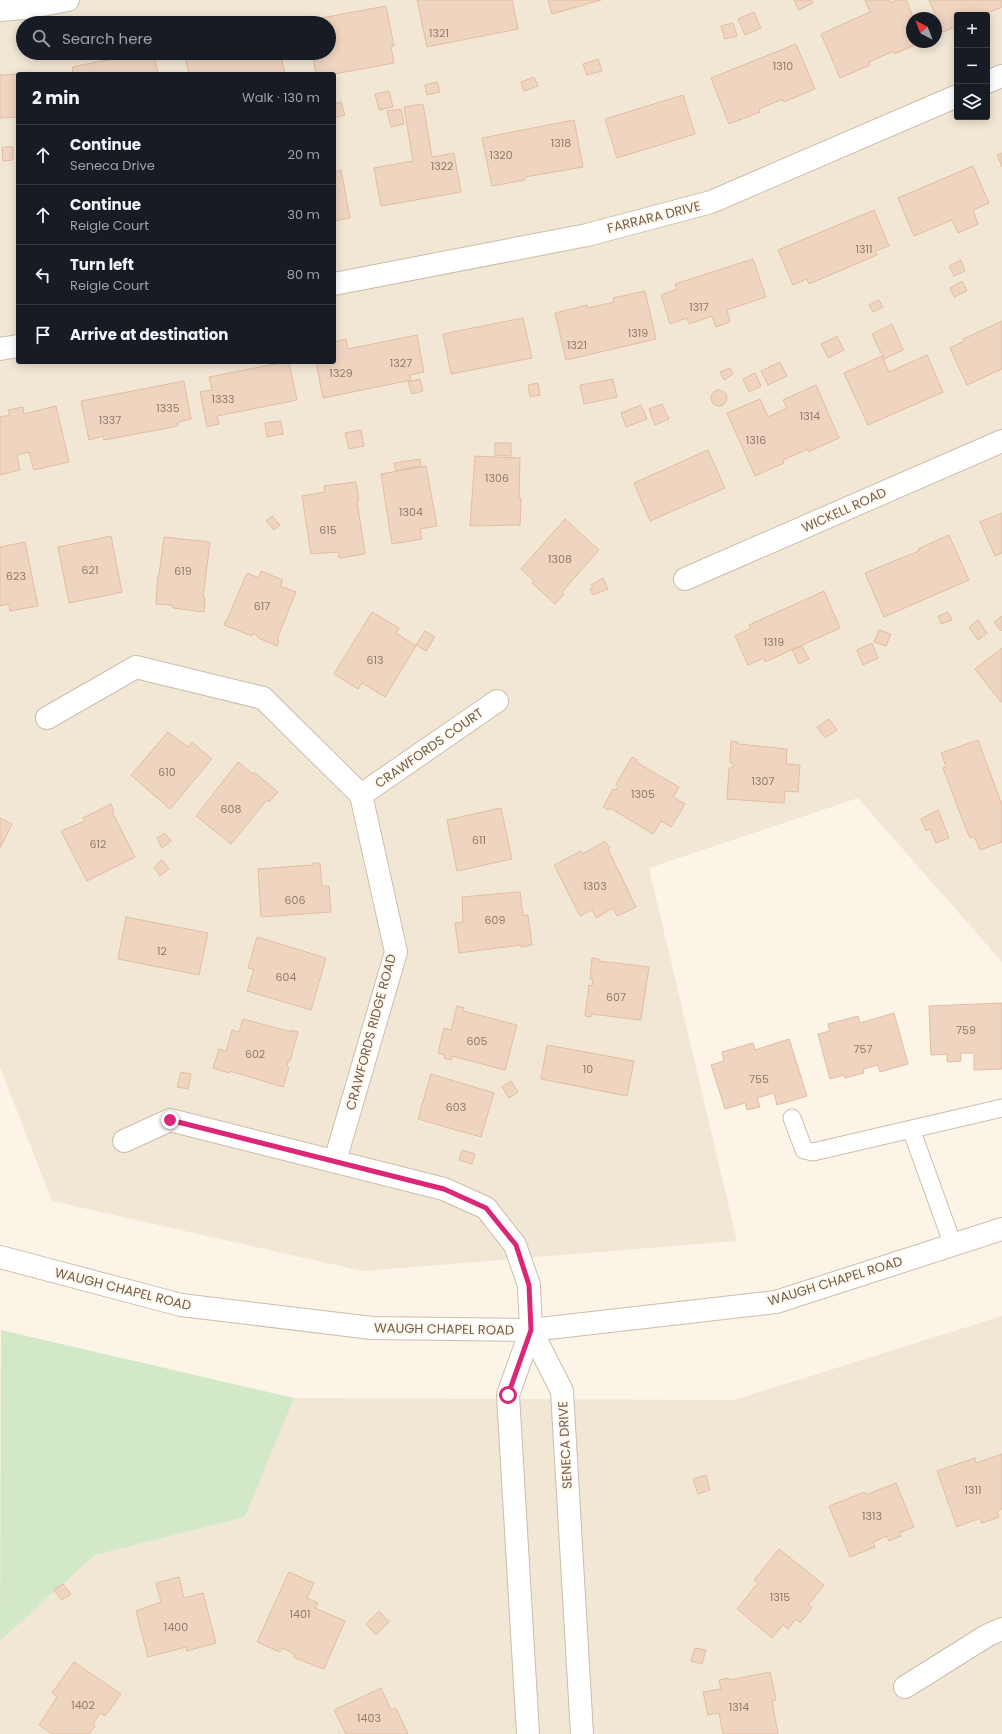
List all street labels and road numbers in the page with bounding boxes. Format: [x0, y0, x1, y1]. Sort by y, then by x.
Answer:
street label: FARRARA DRIVE [605, 196, 703, 238]
street label: WICKELL ROAD [798, 483, 890, 537]
street label: CRAWFORDS COURT [371, 703, 487, 793]
street label: CRAWFORDS RIDGE ROAD [341, 952, 401, 1112]
street label: WAUGH CHAPEL ROAD [765, 1251, 905, 1311]
street label: WAUGH CHAPEL ROAD [53, 1263, 193, 1315]
street label: WAUGH CHAPEL ROAD [374, 1318, 514, 1340]
street label: SENECA DRIVE [553, 1400, 577, 1490]

